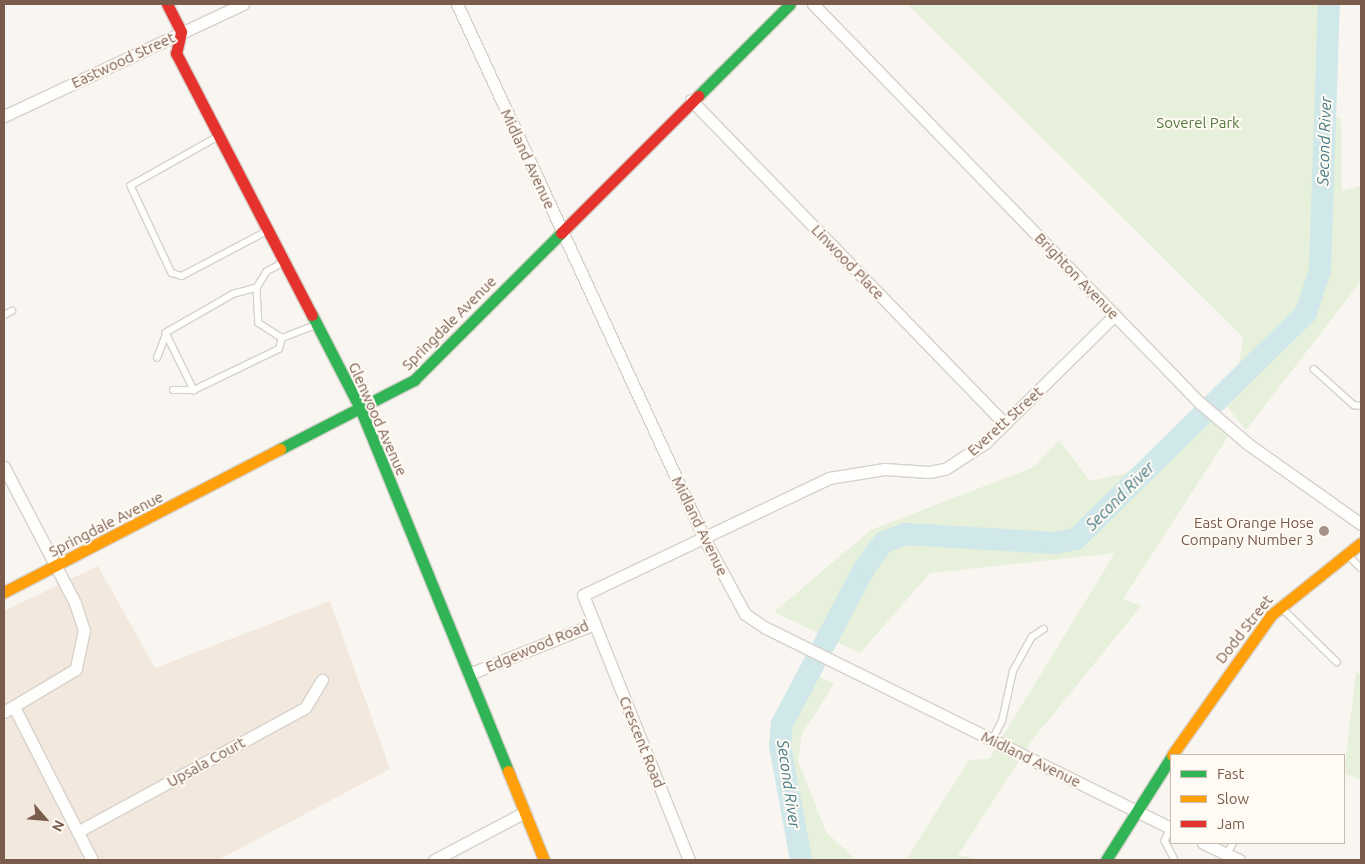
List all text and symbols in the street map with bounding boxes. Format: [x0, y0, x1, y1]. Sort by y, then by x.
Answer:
street label: Eastwood Street [69, 28, 177, 92]
water label: Second River [1313, 96, 1335, 186]
street label: Midland Avenue [497, 106, 559, 212]
park label: Soverel Park [1156, 114, 1240, 132]
street label: Linwood Place [808, 221, 888, 303]
street label: Brighton Avenue [1031, 229, 1123, 323]
street label: Springdale Avenue [398, 272, 500, 374]
street label: Glenwood Avenue [345, 359, 411, 479]
street label: Everett Street [964, 383, 1046, 459]
water label: Second River [1082, 458, 1158, 534]
street label: Midland Avenue [668, 473, 732, 579]
street label: Springdale Avenue [46, 487, 166, 561]
place label: East Orange Hose Company Number 3 [1181, 513, 1314, 548]
marker: East Orange Hose Company Number 3 [1318, 525, 1330, 537]
street label: Dodd Street [1212, 591, 1276, 667]
street label: Edgewood Road [483, 616, 591, 676]
street label: Crescent Road [615, 694, 669, 790]
street label: Midland Avenue [978, 727, 1084, 791]
street label: Upsala Court [164, 733, 248, 791]
water label: Second River [773, 738, 805, 830]
legend [1170, 754, 1345, 844]
text: Fast [1217, 765, 1244, 782]
text: Slow [1217, 790, 1249, 807]
north arrow [20, 794, 70, 844]
text: Jam [1217, 815, 1245, 832]
text: N [49, 818, 68, 834]

